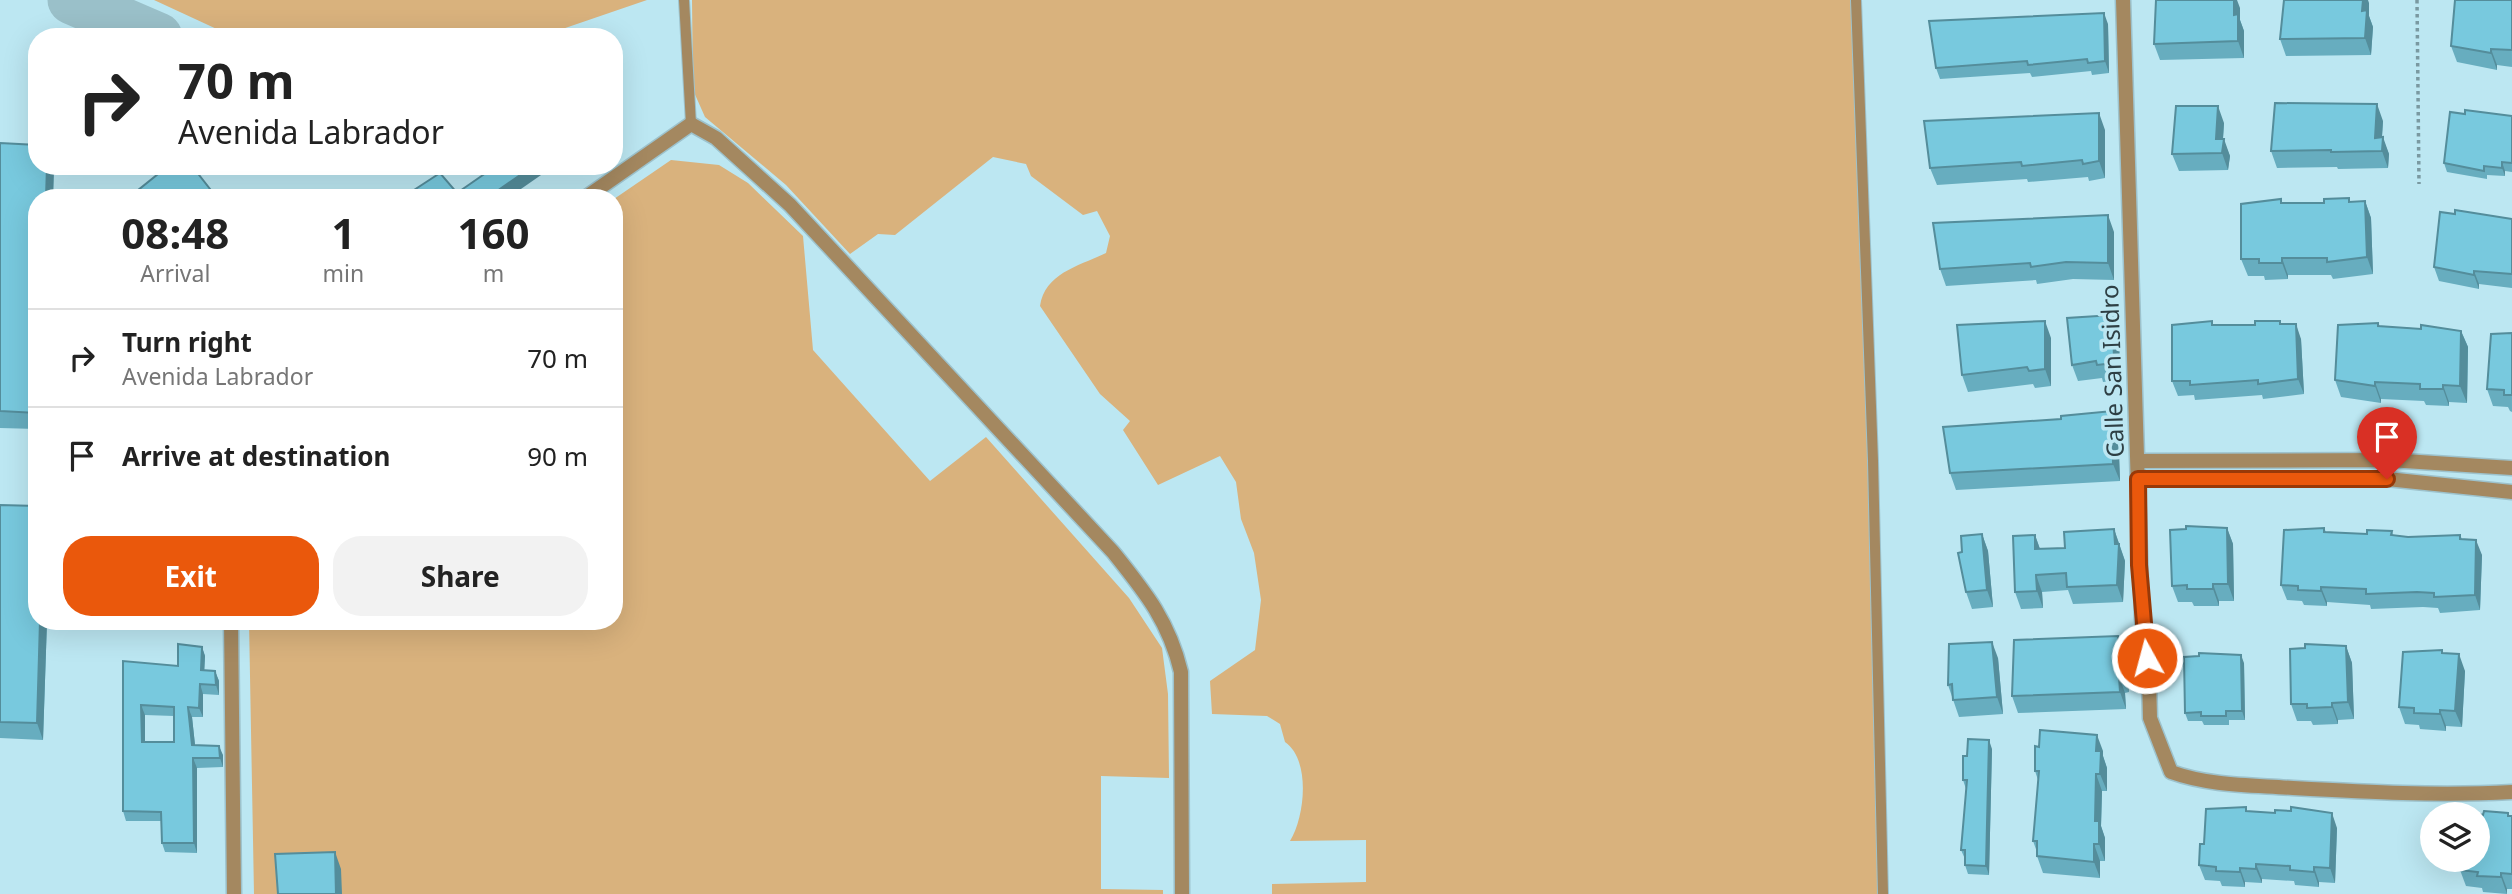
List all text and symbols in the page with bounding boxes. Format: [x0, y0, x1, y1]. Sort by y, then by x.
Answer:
text: 70 m [178, 47, 295, 113]
icon: right [63, 56, 154, 147]
text: Avenida Labrador [178, 110, 444, 153]
text: 08:48 [121, 204, 229, 261]
text: 1 [331, 204, 355, 261]
text: 160 [458, 204, 530, 261]
text: Arrival [140, 257, 210, 289]
text: min [323, 257, 364, 289]
text: m [483, 257, 504, 289]
street label: Calle San Isidro [2092, 284, 2131, 458]
text: Turn right [122, 324, 252, 360]
icon: right [63, 339, 101, 377]
text: 70 m [527, 340, 588, 376]
text: Avenida Labrador [122, 360, 313, 392]
pin [2357, 407, 2417, 479]
icon: arrive [2368, 418, 2406, 456]
icon: arrive [63, 437, 101, 475]
text: Arrive at destination [122, 438, 391, 474]
text: 90 m [527, 438, 588, 474]
button: Exit [63, 536, 319, 616]
button: Share [333, 536, 588, 616]
position arrow [2110, 621, 2184, 695]
map controls [2420, 802, 2490, 872]
button: layers [2420, 802, 2490, 872]

